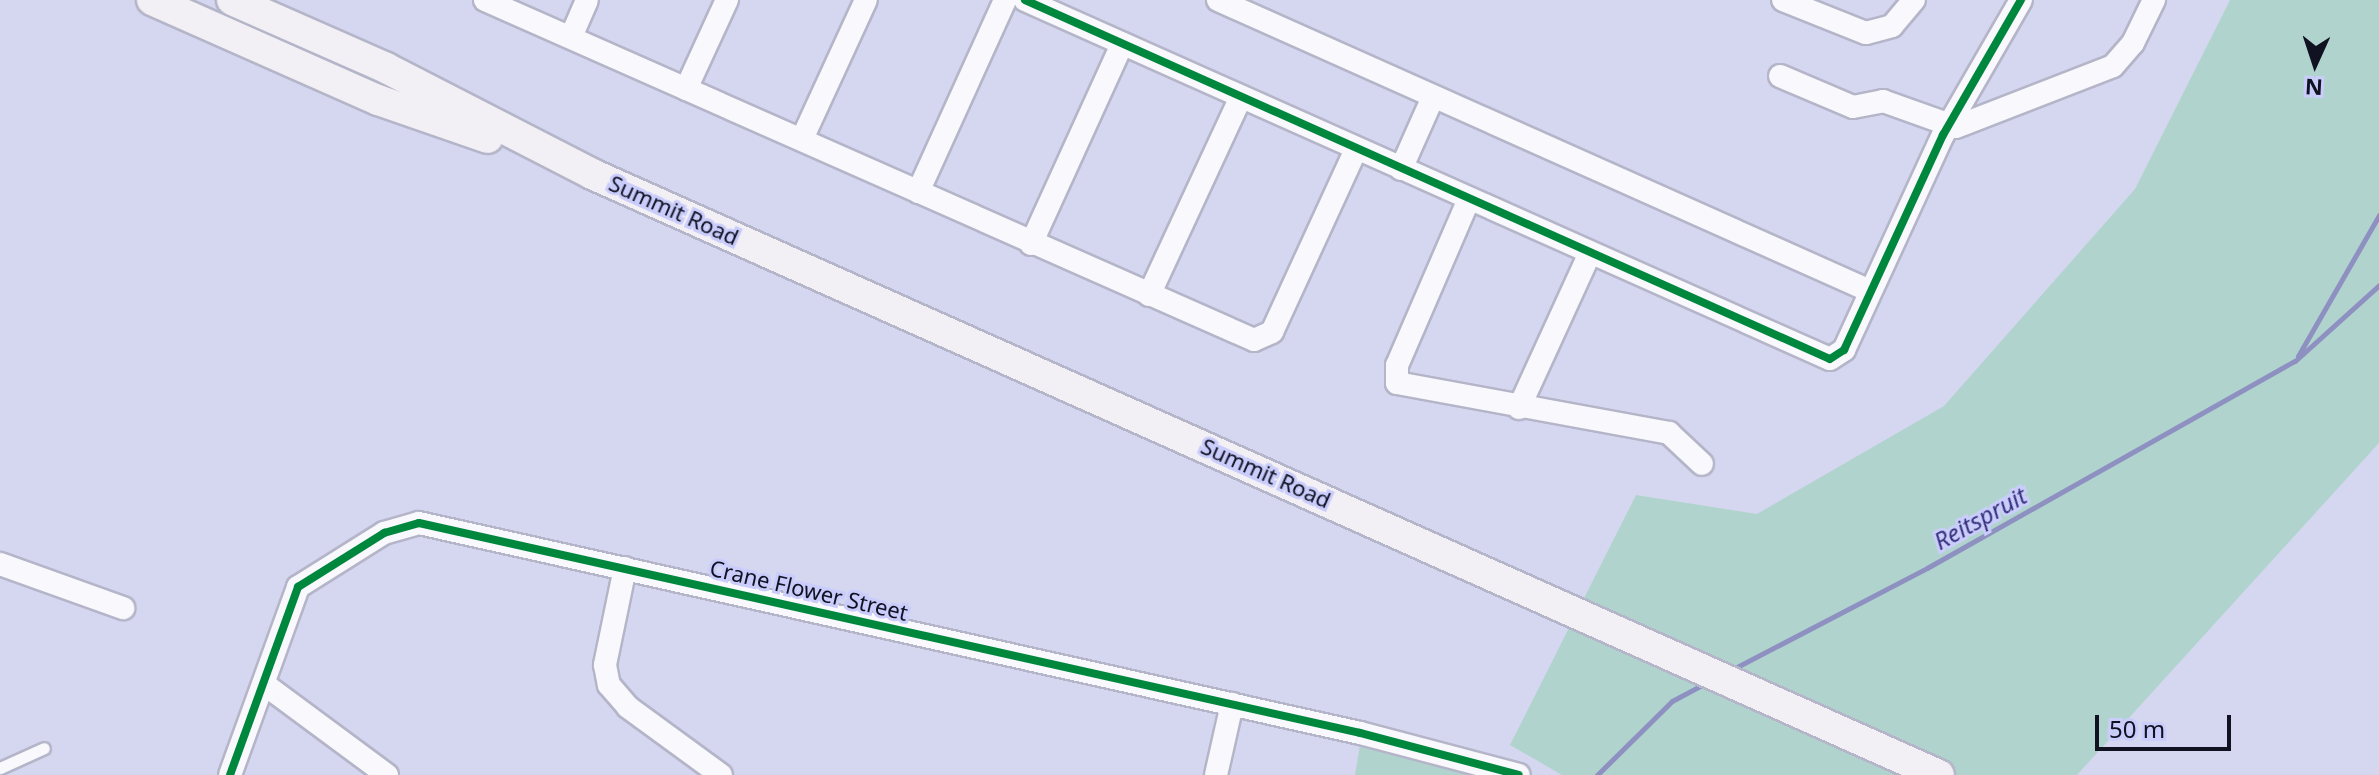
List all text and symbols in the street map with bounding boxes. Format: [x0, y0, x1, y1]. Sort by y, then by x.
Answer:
north arrow [2275, 24, 2355, 104]
text: N [2304, 73, 2323, 103]
street label: Summit Road [605, 170, 743, 250]
street label: Summit Road [1197, 433, 1335, 513]
water label: Reitspruit [1929, 481, 2031, 555]
street label: Crane Flower Street [707, 554, 911, 626]
scale bar [2099, 699, 2235, 749]
text: 50 m [2109, 712, 2165, 745]

